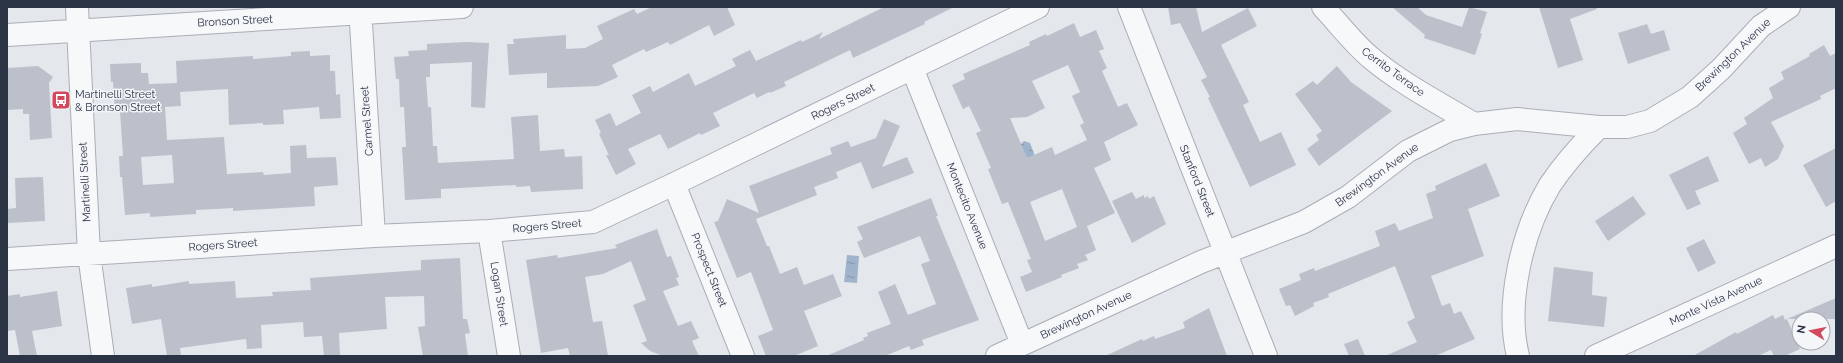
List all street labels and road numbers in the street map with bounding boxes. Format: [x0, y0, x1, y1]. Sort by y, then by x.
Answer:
street label: Bronson Street [197, 13, 273, 29]
street label: Brewington Avenue [1693, 15, 1774, 94]
street label: Cerrito Terrace [1359, 45, 1428, 100]
street label: Rogers Street [809, 81, 877, 123]
street label: Carmel Street [358, 85, 376, 156]
street label: Brewington Avenue [1333, 140, 1421, 209]
street label: Martinelli Street [76, 141, 94, 222]
street label: Stanford Street [1177, 143, 1217, 219]
street label: Montecito Avenue [944, 161, 990, 252]
street label: Rogers Street [512, 216, 582, 235]
street label: Prospect Street [688, 231, 730, 309]
street label: Rogers Street [188, 236, 258, 254]
street label: Logan Street [487, 261, 511, 328]
street label: Monte Vista Avenue [1668, 274, 1765, 328]
street label: Brewington Avenue [1038, 288, 1134, 342]

